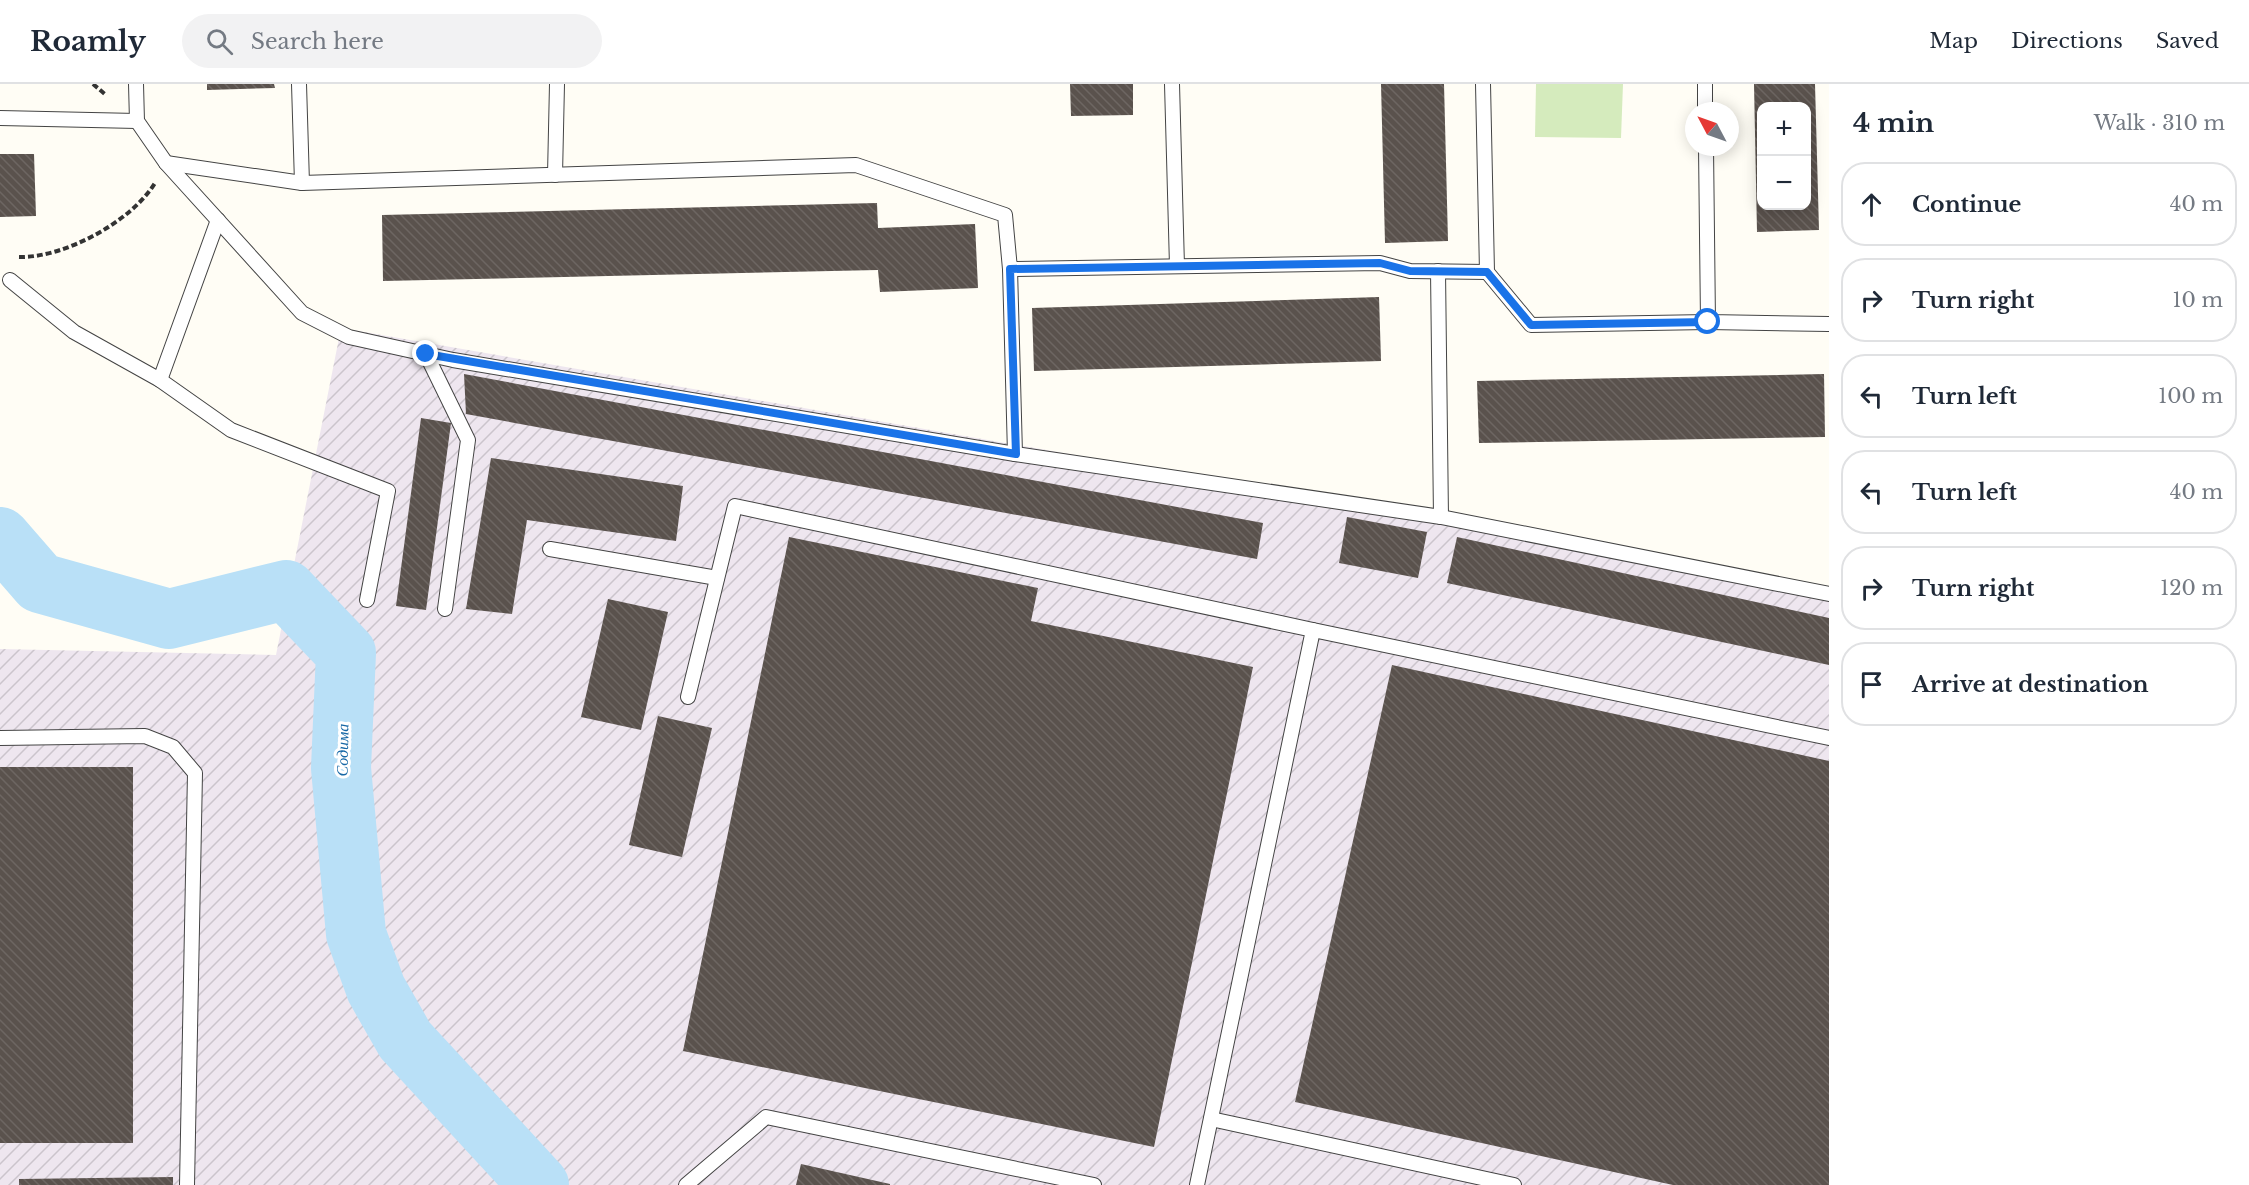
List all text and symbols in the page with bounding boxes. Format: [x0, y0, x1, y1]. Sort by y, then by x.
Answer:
search box [182, 14, 602, 68]
text: Roamly [30, 24, 146, 59]
icon: search [203, 25, 236, 58]
text: Search here [251, 28, 384, 55]
text: Map [1929, 28, 1978, 54]
text: Directions [2011, 28, 2123, 54]
text: Saved [2156, 28, 2219, 54]
north arrow [1685, 102, 1739, 156]
map controls [1757, 102, 1811, 210]
button: + [1757, 102, 1811, 156]
text: 4 min [1853, 107, 1934, 139]
text: Walk · 310 m [2094, 111, 2225, 135]
button: − [1757, 156, 1811, 210]
icon: ahead [1855, 188, 1888, 221]
text: Continue [1912, 191, 2021, 218]
text: 40 m [2170, 192, 2223, 216]
icon: right [1855, 284, 1888, 317]
text: Turn right [1912, 287, 2034, 314]
text: 10 m [2173, 288, 2223, 312]
route start [1694, 308, 1720, 334]
route end [412, 340, 438, 366]
icon: left [1855, 380, 1888, 413]
text: Turn left [1912, 383, 2017, 410]
text: 100 m [2158, 384, 2223, 408]
icon: left [1855, 476, 1888, 509]
text: Turn left [1912, 479, 2017, 506]
text: 40 m [2170, 480, 2223, 504]
icon: right [1855, 572, 1888, 605]
text: Turn right [1912, 575, 2034, 602]
text: 120 m [2160, 576, 2223, 600]
icon: arrive [1855, 668, 1888, 701]
text: Arrive at destination [1912, 671, 2149, 698]
water label: Содима [332, 723, 352, 777]

